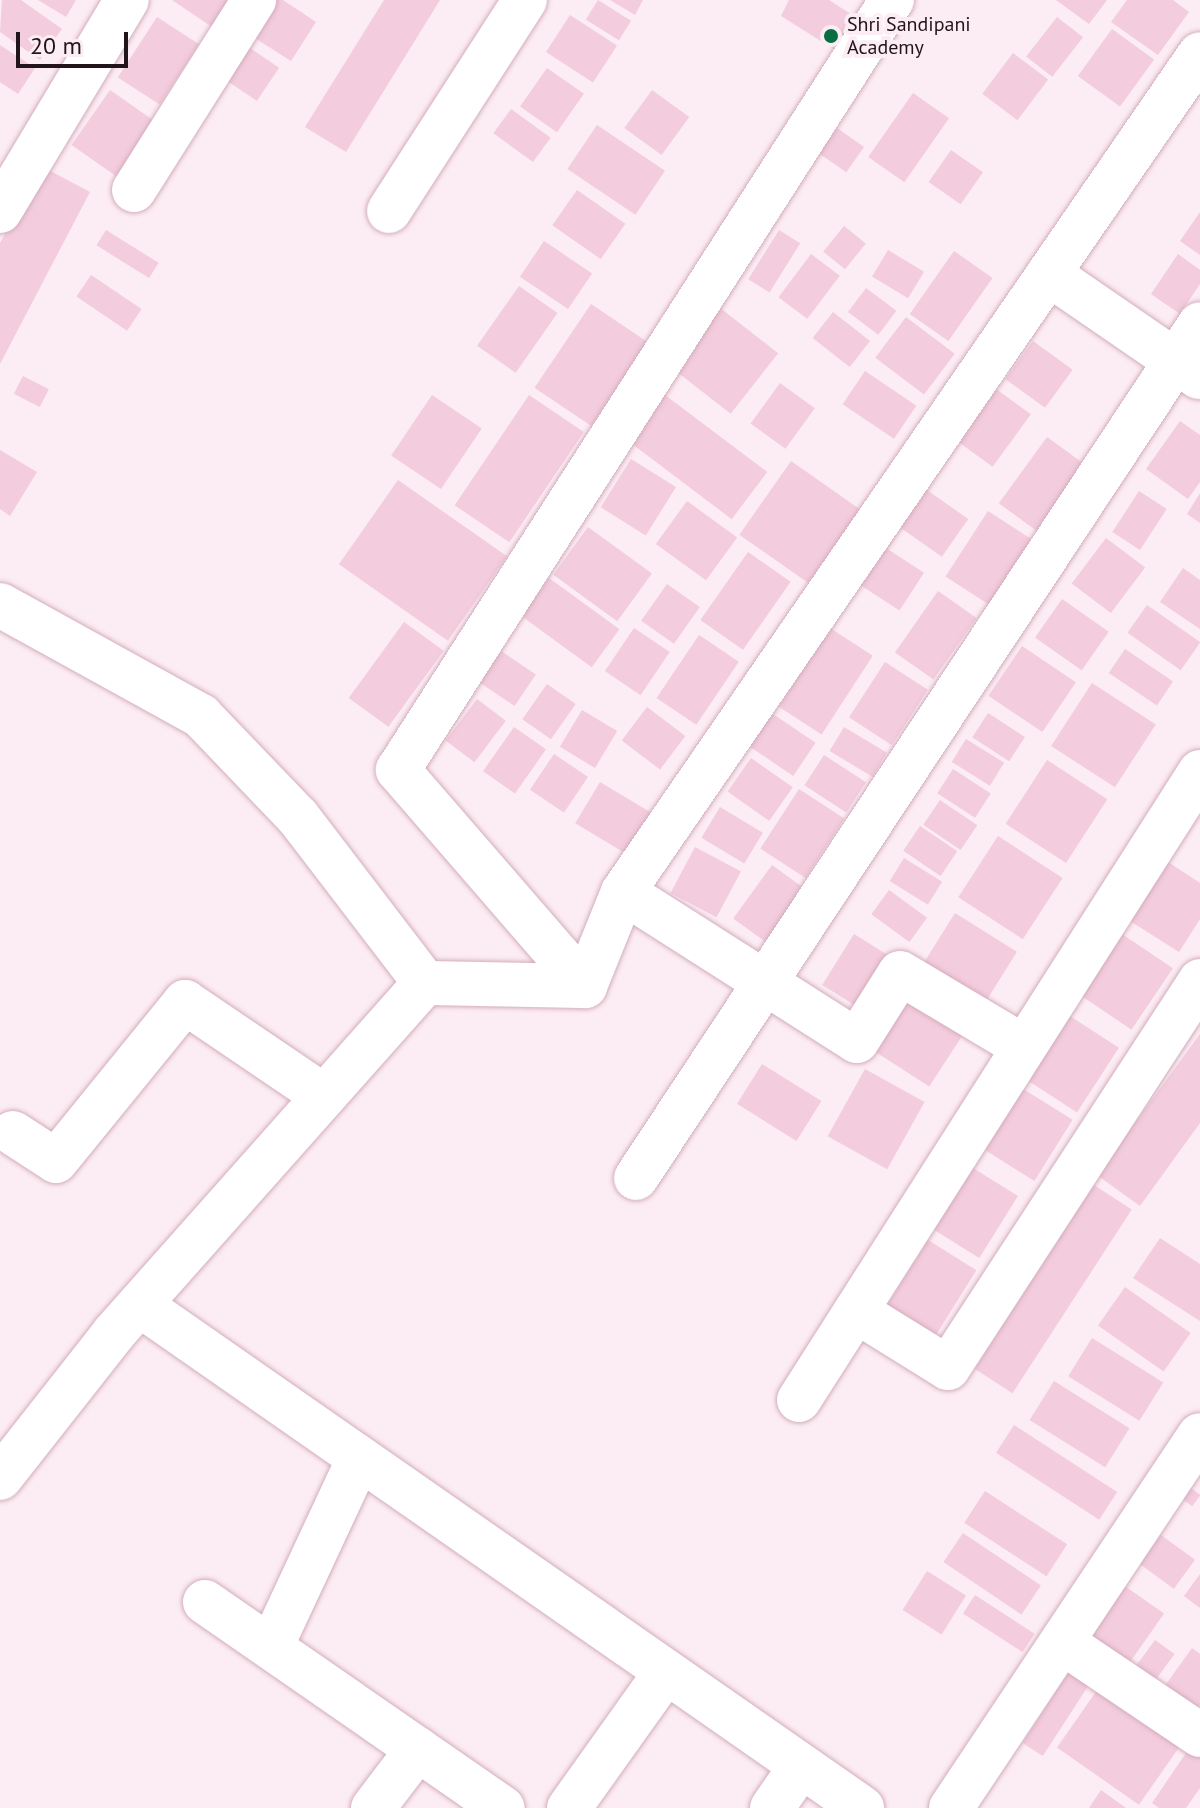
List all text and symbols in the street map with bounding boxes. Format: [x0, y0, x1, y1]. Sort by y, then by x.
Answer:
place label: Shri Sandipani Academy [847, 12, 971, 59]
scale bar [20, 16, 132, 66]
marker: Shri Sandipani Academy [822, 27, 840, 45]
text: 20 m [30, 30, 82, 61]

